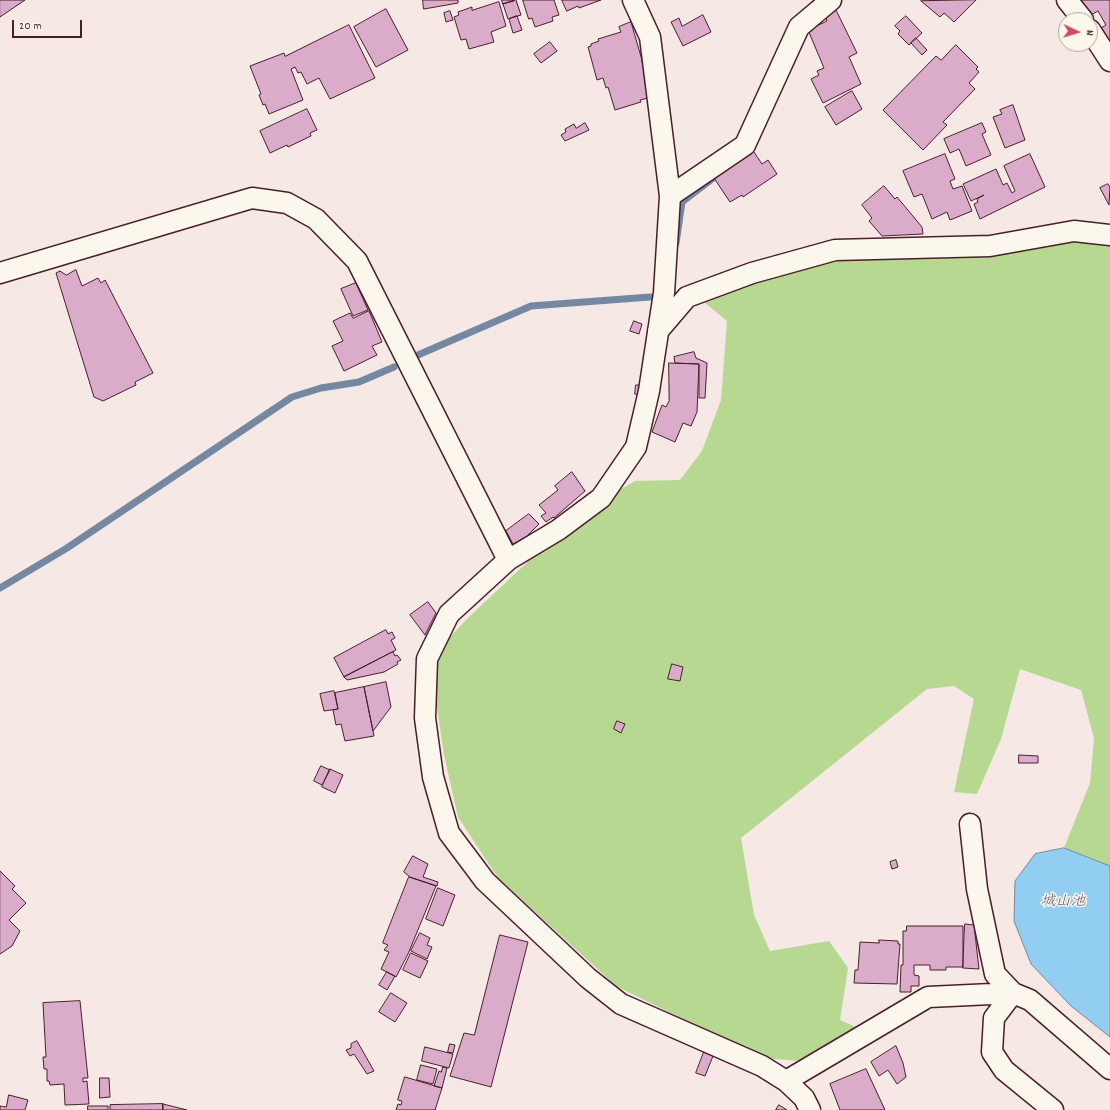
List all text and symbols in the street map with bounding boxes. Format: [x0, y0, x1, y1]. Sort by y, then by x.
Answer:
scale bar [14, 12, 84, 38]
north arrow [1058, 12, 1098, 52]
text: 20 m [19, 18, 42, 35]
text: N [1081, 29, 1097, 36]
water label: 城山池 [1041, 894, 1085, 912]

